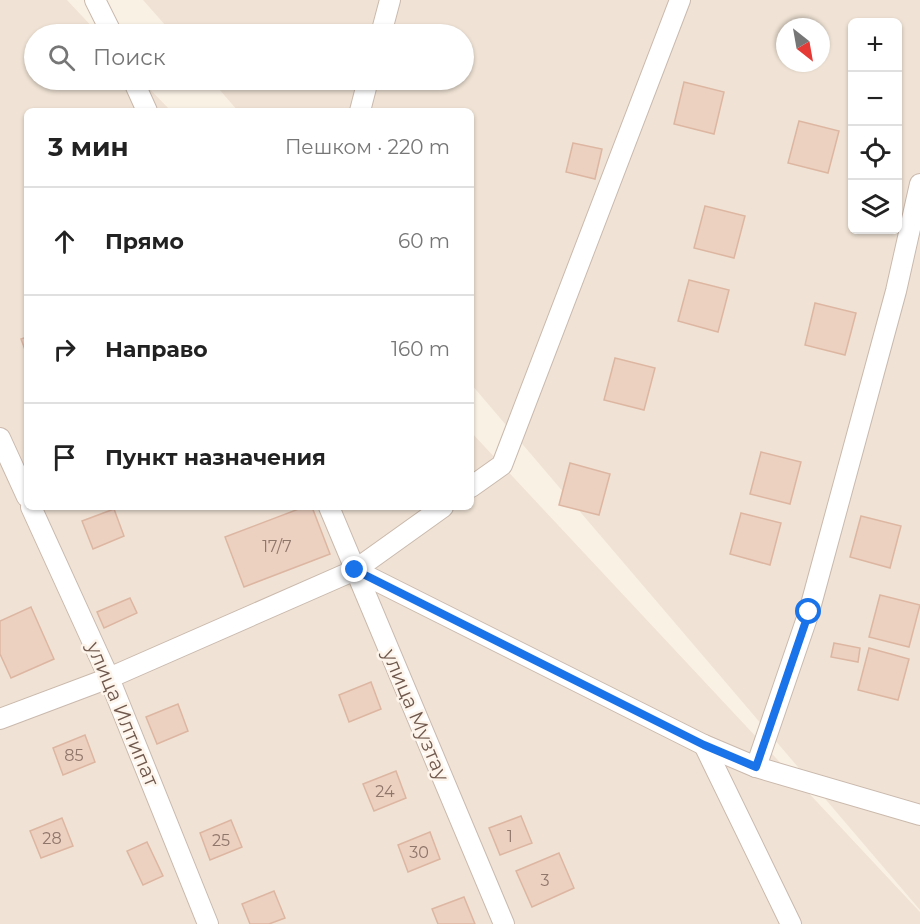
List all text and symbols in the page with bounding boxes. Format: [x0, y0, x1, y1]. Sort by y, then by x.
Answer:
north arrow [776, 18, 830, 72]
map controls [848, 18, 902, 234]
button: + [848, 18, 902, 72]
search box [24, 24, 474, 90]
icon: search [45, 41, 78, 74]
text: Поиск [93, 44, 165, 71]
button: − [848, 72, 902, 126]
button: locate [848, 126, 902, 180]
text: 3 мин [48, 131, 128, 163]
text: Пешком · 220 m [285, 135, 450, 159]
button: layers [848, 180, 902, 234]
icon: ahead [48, 225, 81, 258]
text: Прямо [105, 228, 184, 255]
text: 60 m [398, 229, 450, 253]
icon: right [48, 333, 81, 366]
text: Направо [105, 336, 208, 363]
text: 160 m [391, 337, 450, 361]
icon: arrive [48, 441, 81, 474]
text: Пункт назначения [105, 444, 326, 471]
house number: 17/7 [262, 537, 292, 556]
route end [341, 556, 367, 582]
route start [795, 598, 821, 624]
street label: улица Илтипат [81, 637, 164, 790]
street label: улица Музтау [377, 644, 455, 785]
house number: 85 [64, 746, 84, 765]
house number: 24 [375, 782, 395, 801]
house number: 1 [507, 827, 513, 846]
house number: 28 [42, 829, 62, 848]
house number: 25 [212, 831, 230, 850]
house number: 30 [409, 843, 429, 862]
house number: 3 [540, 871, 550, 890]

